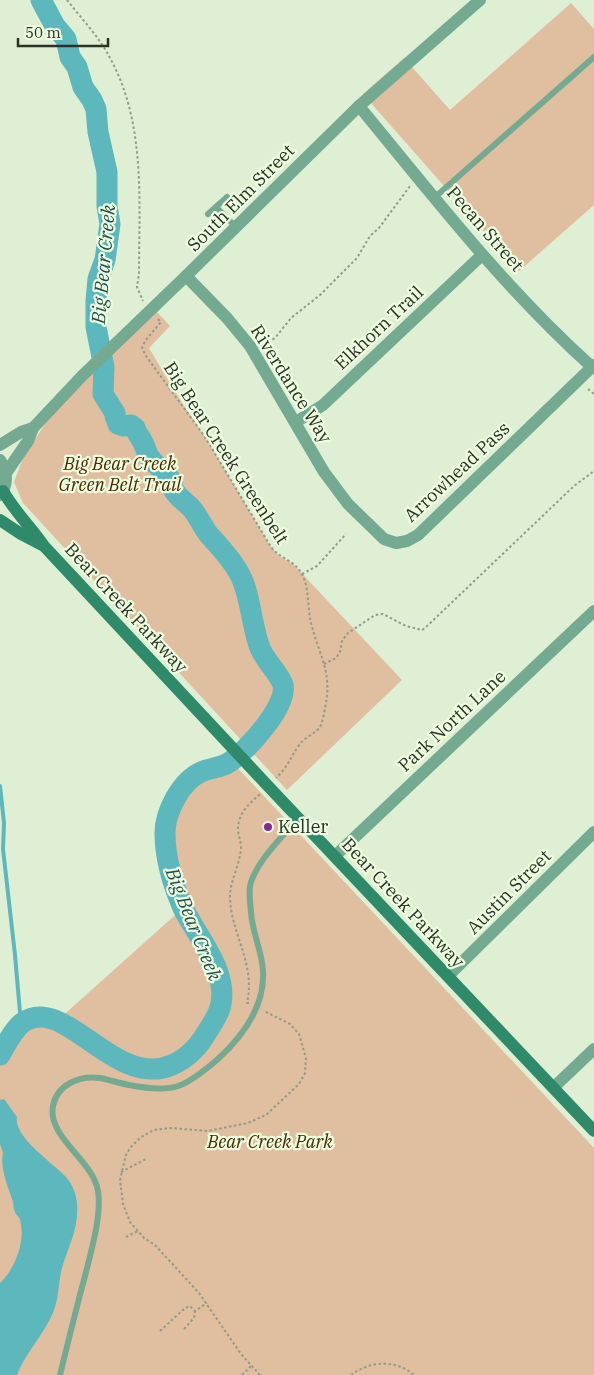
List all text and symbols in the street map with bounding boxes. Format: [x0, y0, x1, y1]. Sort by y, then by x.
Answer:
scale bar [18, 15, 108, 47]
text: 50 m [25, 23, 61, 42]
street label: South Elm Street [182, 139, 299, 256]
street label: Pecan Street [442, 181, 529, 276]
water label: Big Bear Creek [86, 203, 120, 326]
street label: Elkhorn Trail [330, 281, 428, 375]
street label: Riverdance Way [246, 320, 337, 448]
street label: Big Bear Creek Greenbelt [159, 357, 294, 548]
street label: Arrowhead Pass [399, 417, 514, 527]
park label: Big Bear Creek Green Belt Trail [59, 452, 182, 496]
street label: Bear Creek Parkway [60, 538, 193, 678]
street label: Park North Lane [393, 665, 510, 776]
place label: Keller [278, 815, 328, 838]
marker: Keller [262, 821, 274, 833]
street label: Bear Creek Parkway [337, 833, 470, 973]
street label: Austin Street [462, 845, 556, 939]
water label: Big Bear Creek [160, 863, 228, 985]
park label: Bear Creek Park [206, 1130, 333, 1153]

